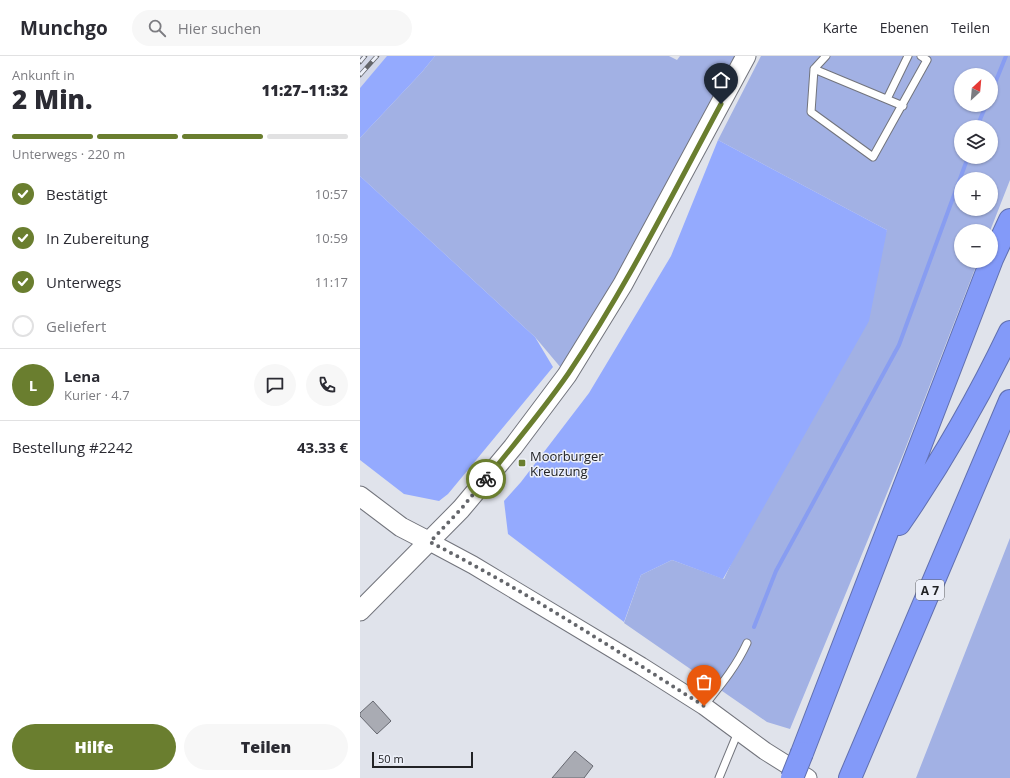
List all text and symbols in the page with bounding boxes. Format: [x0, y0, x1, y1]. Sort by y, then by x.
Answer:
search box [132, 10, 412, 46]
text: Munchgo [20, 15, 108, 41]
icon: search [146, 17, 168, 39]
text: Hier suchen [178, 18, 261, 38]
text: Karte [823, 18, 858, 37]
text: Ebenen [880, 18, 929, 37]
text: Teilen [951, 18, 990, 37]
pin [704, 63, 738, 104]
text: Ankunft in [12, 66, 75, 84]
north arrow [954, 68, 998, 112]
map controls [954, 68, 998, 268]
icon: home [710, 69, 732, 91]
text: 11:27–11:32 [262, 80, 348, 100]
text: 2 Min. [12, 81, 93, 117]
button: layers [954, 120, 998, 164]
text: Unterwegs · 220 m [12, 145, 125, 163]
button: + [954, 172, 998, 216]
icon: check [12, 183, 34, 205]
text: Bestätigt [46, 184, 108, 204]
text: 10:57 [315, 185, 348, 203]
button: − [954, 224, 998, 268]
icon: check [12, 227, 34, 249]
text: In Zubereitung [46, 228, 149, 248]
text: 10:59 [315, 229, 348, 247]
icon: check [12, 271, 34, 293]
text: Unterwegs [46, 272, 121, 292]
text: 11:17 [315, 273, 348, 291]
text: Geliefert [46, 316, 106, 336]
button: chat [254, 364, 296, 406]
button: phone [306, 364, 348, 406]
text: Lena [64, 366, 100, 386]
text: L [29, 375, 37, 395]
text: Kurier · 4.7 [64, 386, 130, 404]
text: Bestellung #2242 [12, 437, 133, 457]
text: 43.33 € [297, 437, 348, 457]
place label: Moorburger Kreuzung [530, 447, 604, 480]
marker: Moorburger Kreuzung [517, 458, 527, 468]
courier [466, 459, 506, 499]
icon: bike [475, 468, 497, 490]
road number: A 7 [916, 580, 944, 600]
pin [687, 665, 721, 706]
icon: bag [693, 671, 715, 693]
button: Hilfe [12, 724, 176, 770]
button: Teilen [184, 724, 348, 770]
scale bar [372, 750, 473, 769]
text: 50 m [378, 751, 404, 766]

